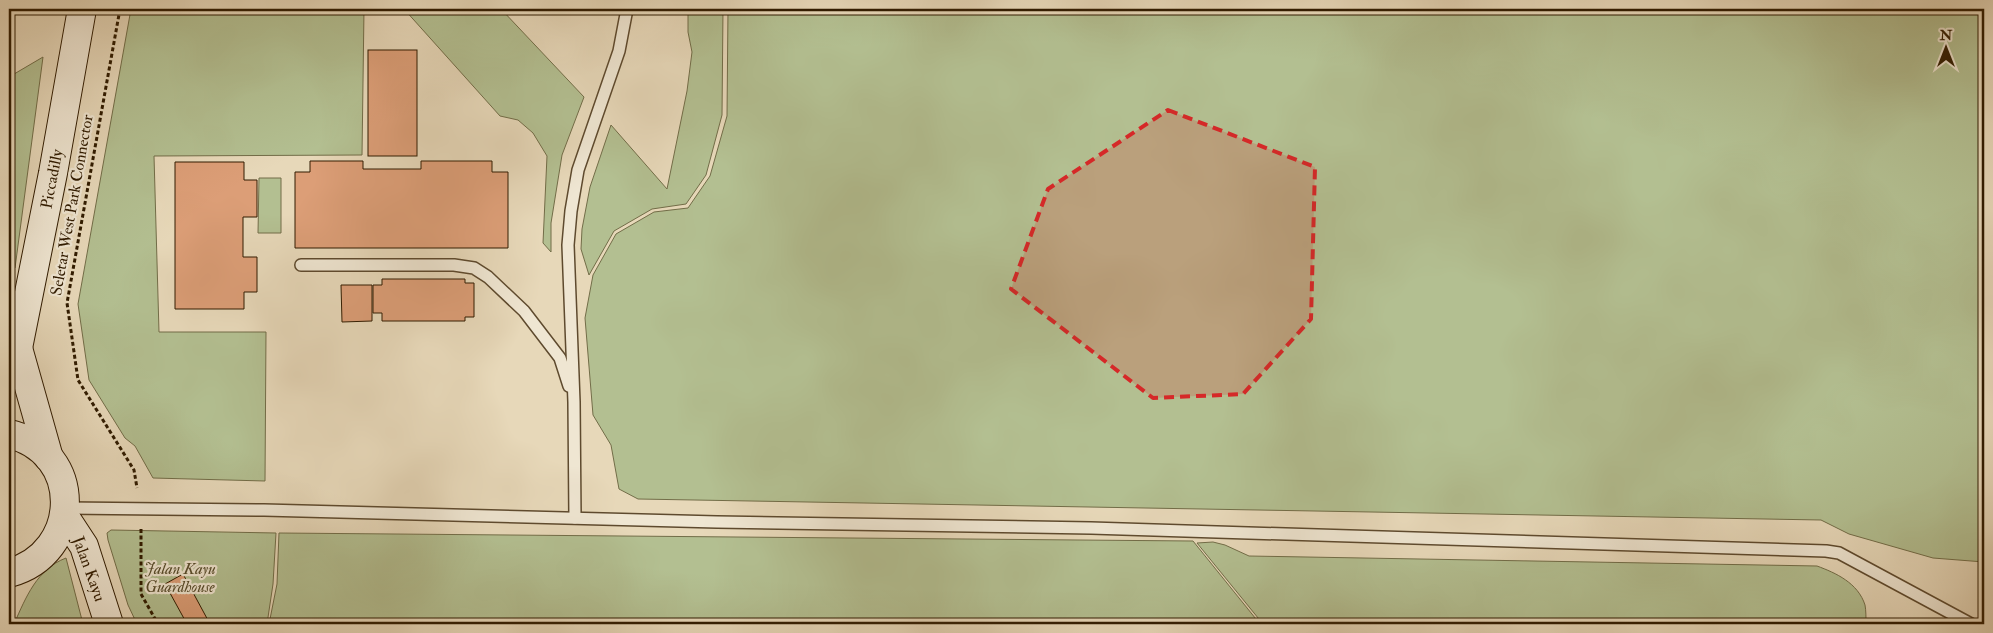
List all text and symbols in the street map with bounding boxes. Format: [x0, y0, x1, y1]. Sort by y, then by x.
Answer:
north arrow [1920, 22, 1970, 72]
text: N [1939, 27, 1953, 44]
street label: Seletar West Park Connector [46, 113, 98, 297]
street label: Piccadilly [36, 147, 68, 210]
street label: Jalan Kayu [67, 533, 110, 605]
park label: Jalan Kayu Guardhouse [144, 559, 216, 597]

